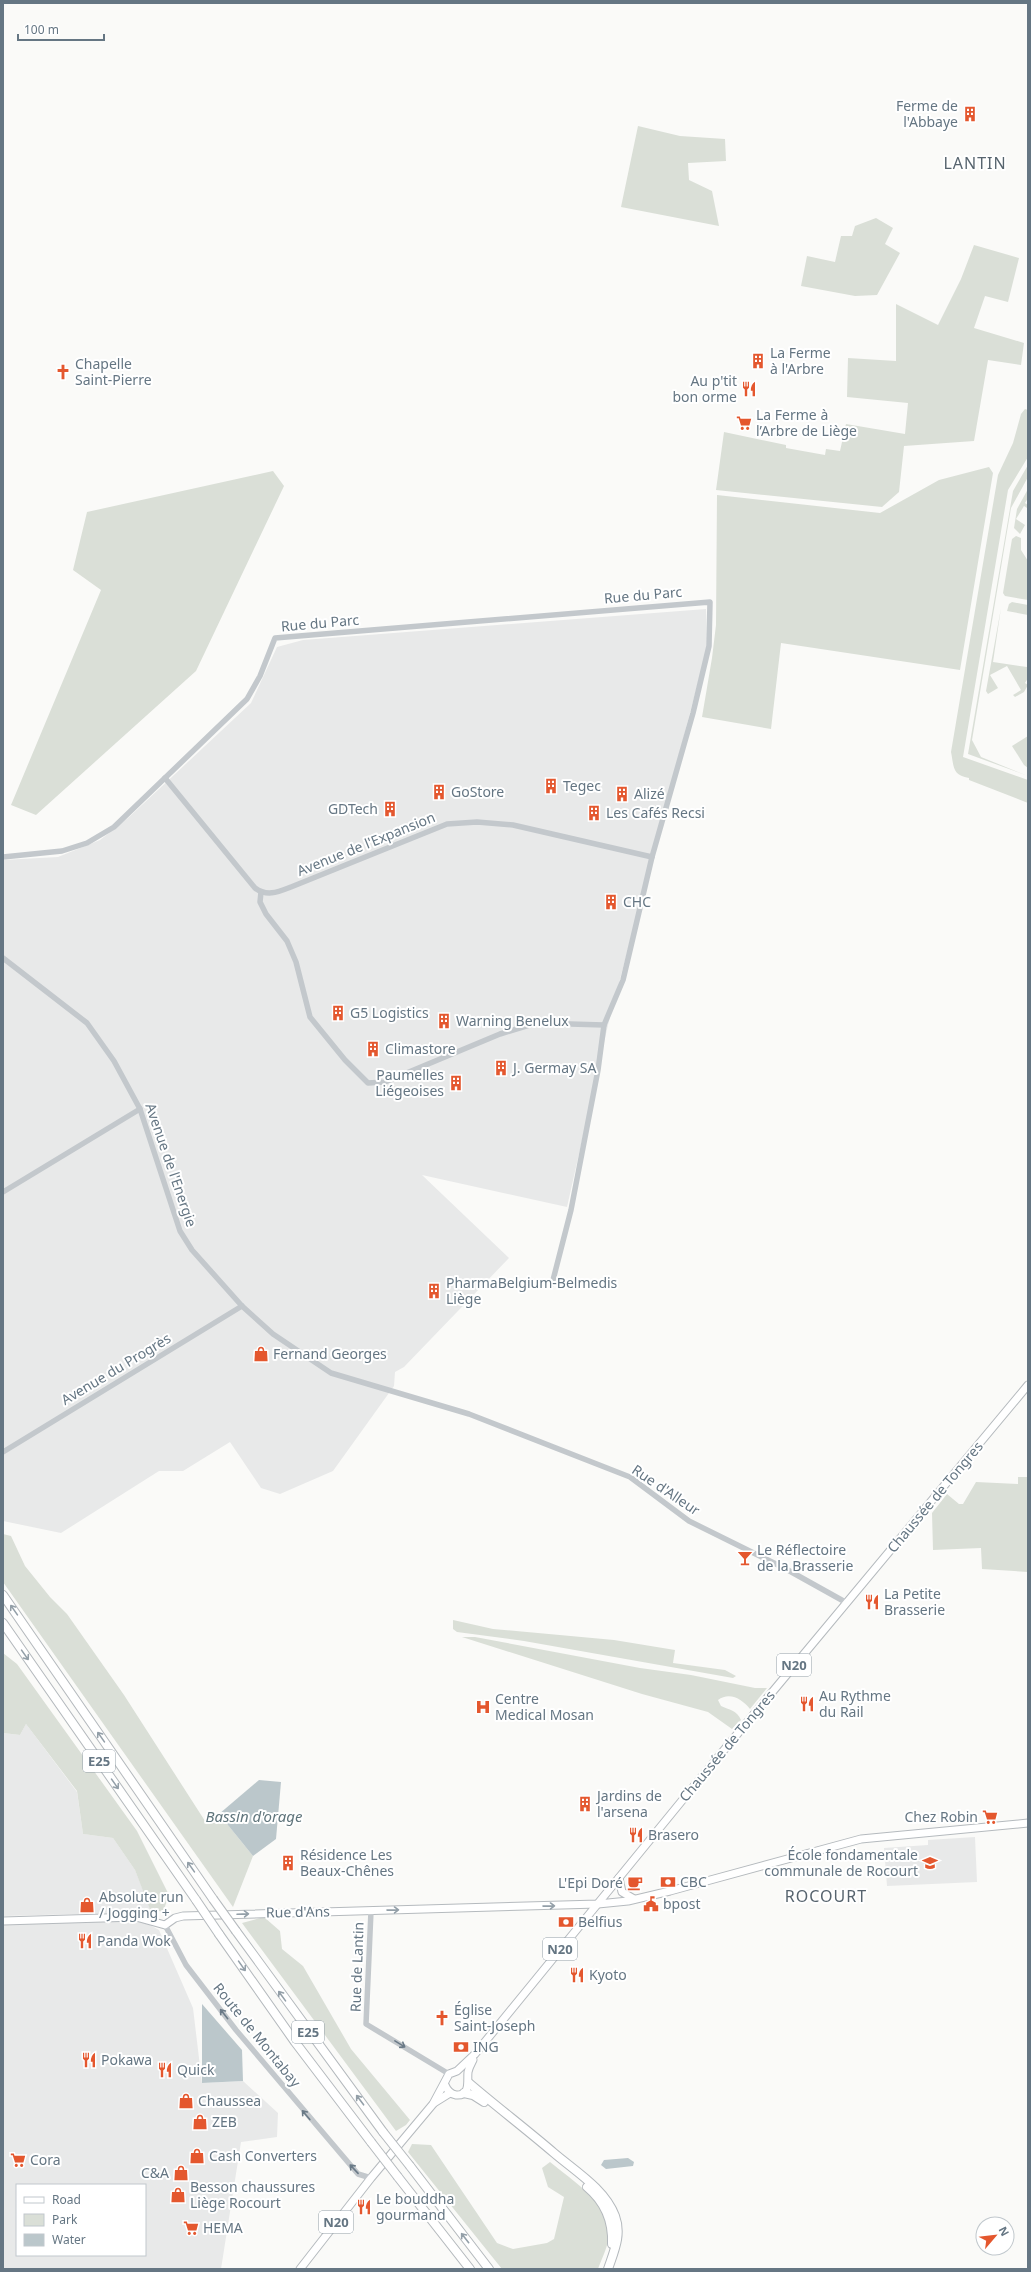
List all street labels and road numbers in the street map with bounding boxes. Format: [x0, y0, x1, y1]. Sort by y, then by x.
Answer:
street label: Rue du Parc [603, 582, 683, 607]
street label: Rue du Parc [280, 610, 360, 635]
street label: Avenue de l'Expansion [294, 807, 438, 880]
street label: Avenue de l'Energie [141, 1100, 202, 1229]
street label: Avenue du Progrès [57, 1328, 174, 1409]
street label: Chaussée de Tongres [882, 1437, 987, 1556]
street label: Rue d'Alleur [629, 1460, 704, 1519]
road number: N20 [777, 1654, 811, 1676]
street label: Chaussée de Tongres [674, 1686, 779, 1805]
road number: E25 [83, 1750, 115, 1772]
street label: Rue d'Ans [266, 1901, 330, 1922]
street label: Rue de Lantin [345, 1922, 368, 2012]
road number: N20 [543, 1938, 577, 1960]
street label: Route de Montabay [209, 1979, 306, 2091]
road number: E25 [292, 2021, 324, 2043]
road number: N20 [319, 2211, 353, 2233]

